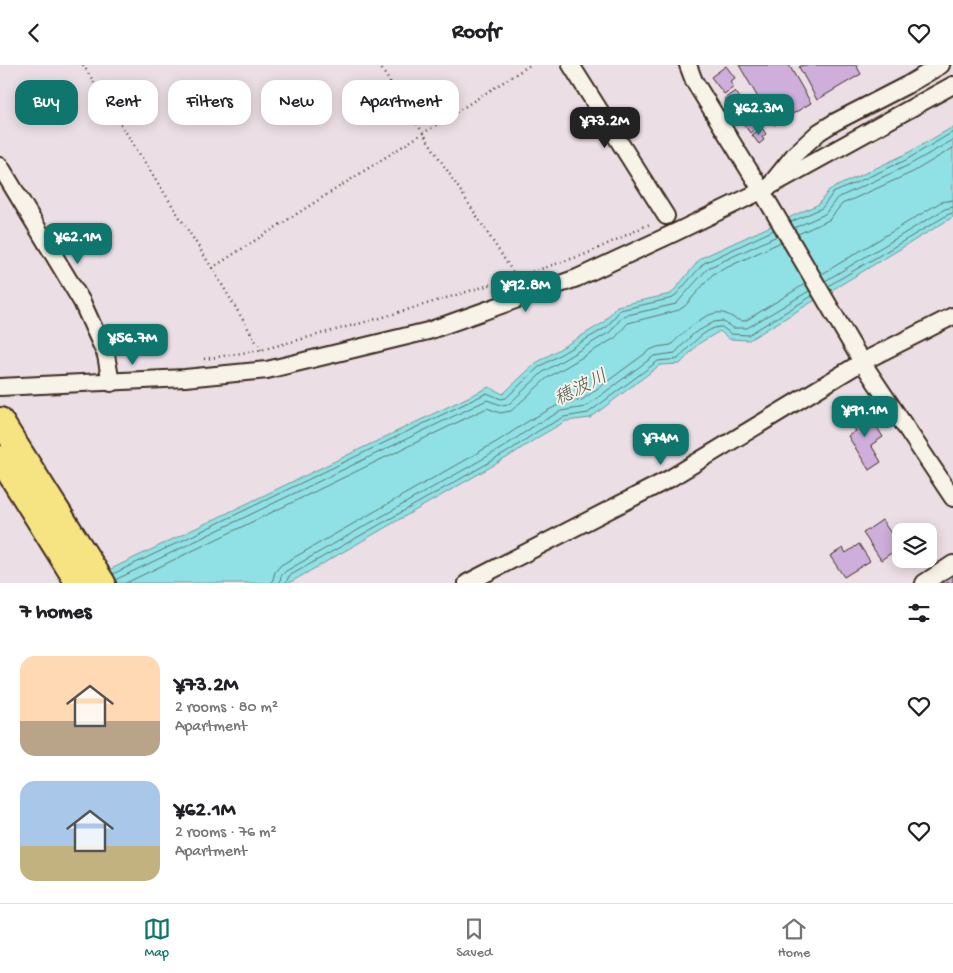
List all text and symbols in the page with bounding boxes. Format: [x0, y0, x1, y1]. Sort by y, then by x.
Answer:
icon: back [20, 19, 48, 47]
icon: heart [905, 19, 933, 47]
text: Roofr [452, 20, 501, 46]
chip: Buy [15, 80, 78, 125]
chip: Rent [88, 80, 158, 125]
chip: Filters [168, 80, 251, 125]
chip: New [261, 80, 332, 125]
chip: Apartment [342, 80, 459, 125]
pin: ¥62.3M [718, 93, 800, 136]
text: ¥62.3M [735, 100, 783, 119]
pin: ¥73.2M [564, 107, 646, 149]
text: ¥73.2M [581, 113, 629, 132]
pin: ¥62.1M [37, 223, 119, 265]
text: ¥62.1M [55, 229, 101, 248]
pin: ¥92.8M [485, 271, 567, 313]
text: ¥92.8M [502, 277, 550, 296]
pin: ¥56.7M [92, 323, 174, 366]
text: ¥56.7M [109, 330, 157, 349]
water label: 穂波川 [551, 365, 612, 412]
pin: ¥91.1M [824, 395, 906, 438]
text: ¥91.1M [843, 402, 887, 421]
pin: ¥74M [631, 423, 691, 466]
text: ¥74M [644, 430, 678, 449]
map controls [892, 523, 937, 568]
button: layers [892, 523, 937, 568]
icon: filters [905, 599, 933, 627]
text: 7 homes [20, 601, 92, 626]
text: ¥73.2M [175, 674, 238, 699]
icon: home [60, 676, 120, 736]
icon: heart [905, 692, 933, 720]
text: 2 rooms · 80 m² [175, 699, 278, 718]
text: Apartment [175, 718, 247, 737]
text: ¥62.1M [175, 799, 235, 824]
icon: home [60, 801, 120, 861]
icon: heart [905, 817, 933, 845]
text: 2 rooms · 76 m² [175, 824, 277, 843]
text: Apartment [175, 843, 247, 862]
tab: Map [143, 915, 171, 962]
tab: Saved [456, 915, 492, 962]
tab: Home [778, 915, 810, 962]

